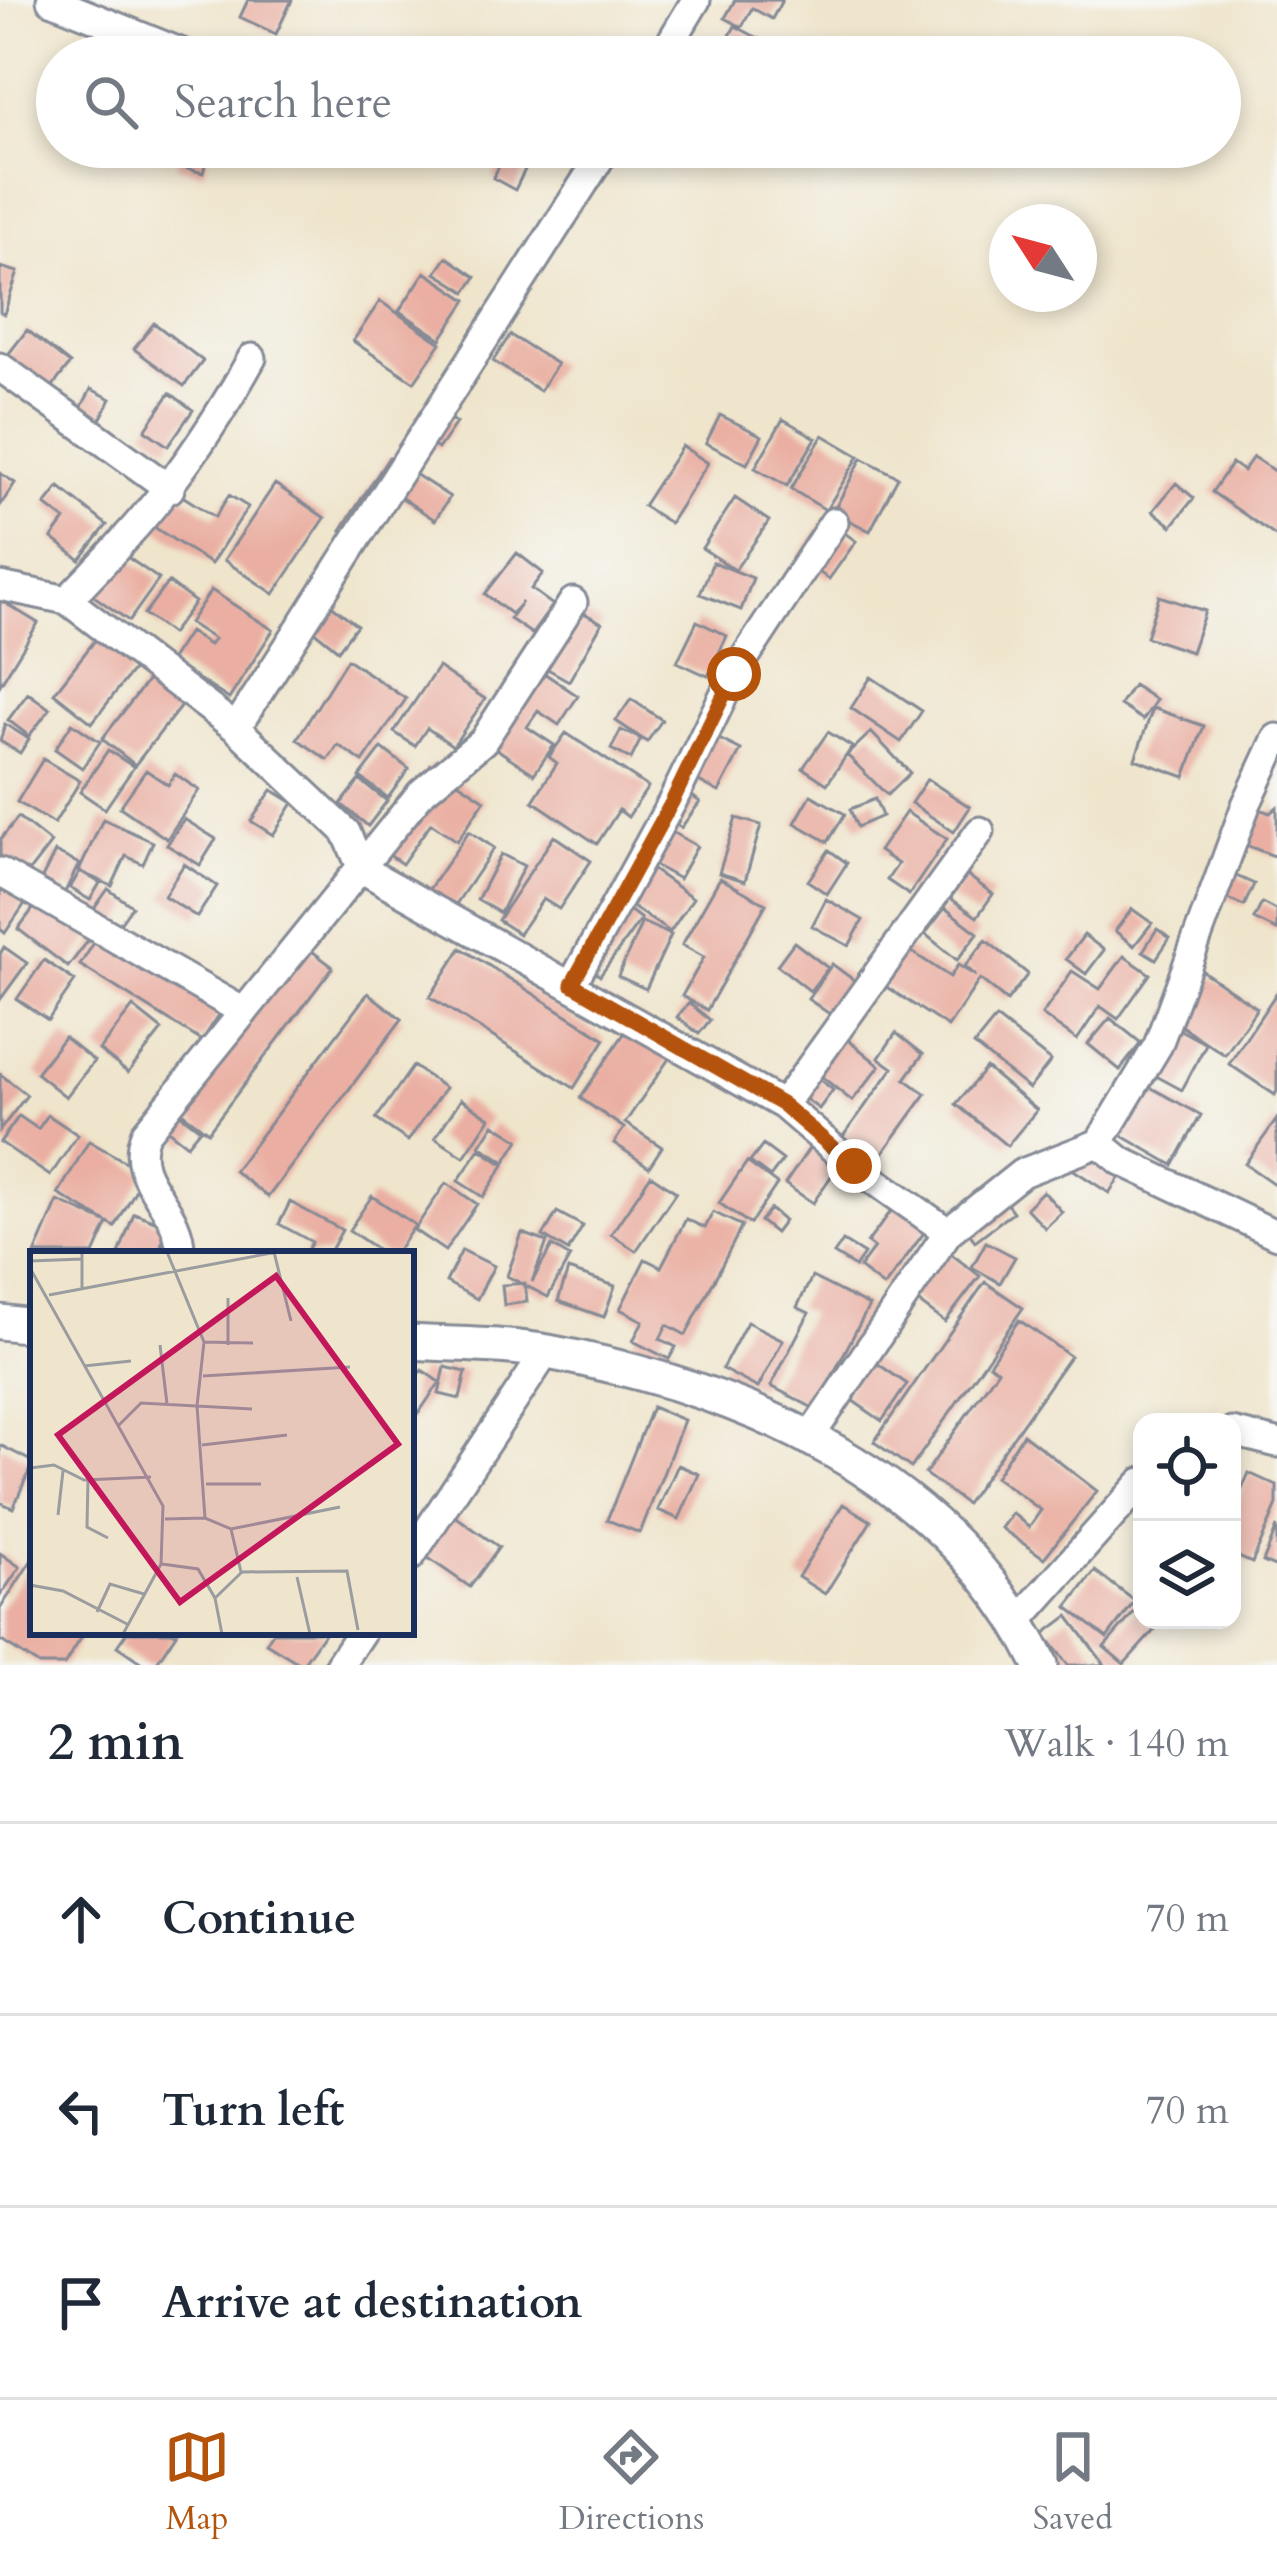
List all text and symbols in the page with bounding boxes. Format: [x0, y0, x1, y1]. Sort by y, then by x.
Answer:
search box [36, 36, 1241, 168]
icon: search [78, 69, 144, 135]
text: Search here [174, 72, 392, 133]
north arrow [989, 204, 1097, 312]
route start [707, 647, 761, 701]
route end [827, 1139, 881, 1193]
inset map [30, 1251, 414, 1635]
map controls [1133, 1413, 1241, 1629]
button: locate [1133, 1413, 1241, 1521]
button: layers [1133, 1521, 1241, 1629]
text: 2 min [48, 1708, 184, 1778]
text: Walk · 140 m [1004, 1717, 1229, 1770]
icon: ahead [48, 1886, 114, 1952]
text: Continue [162, 1888, 356, 1949]
text: 70 m [1146, 1892, 1229, 1945]
icon: left [48, 2078, 114, 2144]
text: Turn left [162, 2080, 344, 2141]
text: 70 m [1146, 2084, 1229, 2137]
icon: arrive [48, 2270, 114, 2336]
text: Arrive at destination [162, 2272, 582, 2333]
tab: Map [164, 2424, 230, 2541]
tab: Directions [559, 2424, 704, 2541]
tab: Saved [1033, 2424, 1113, 2541]

